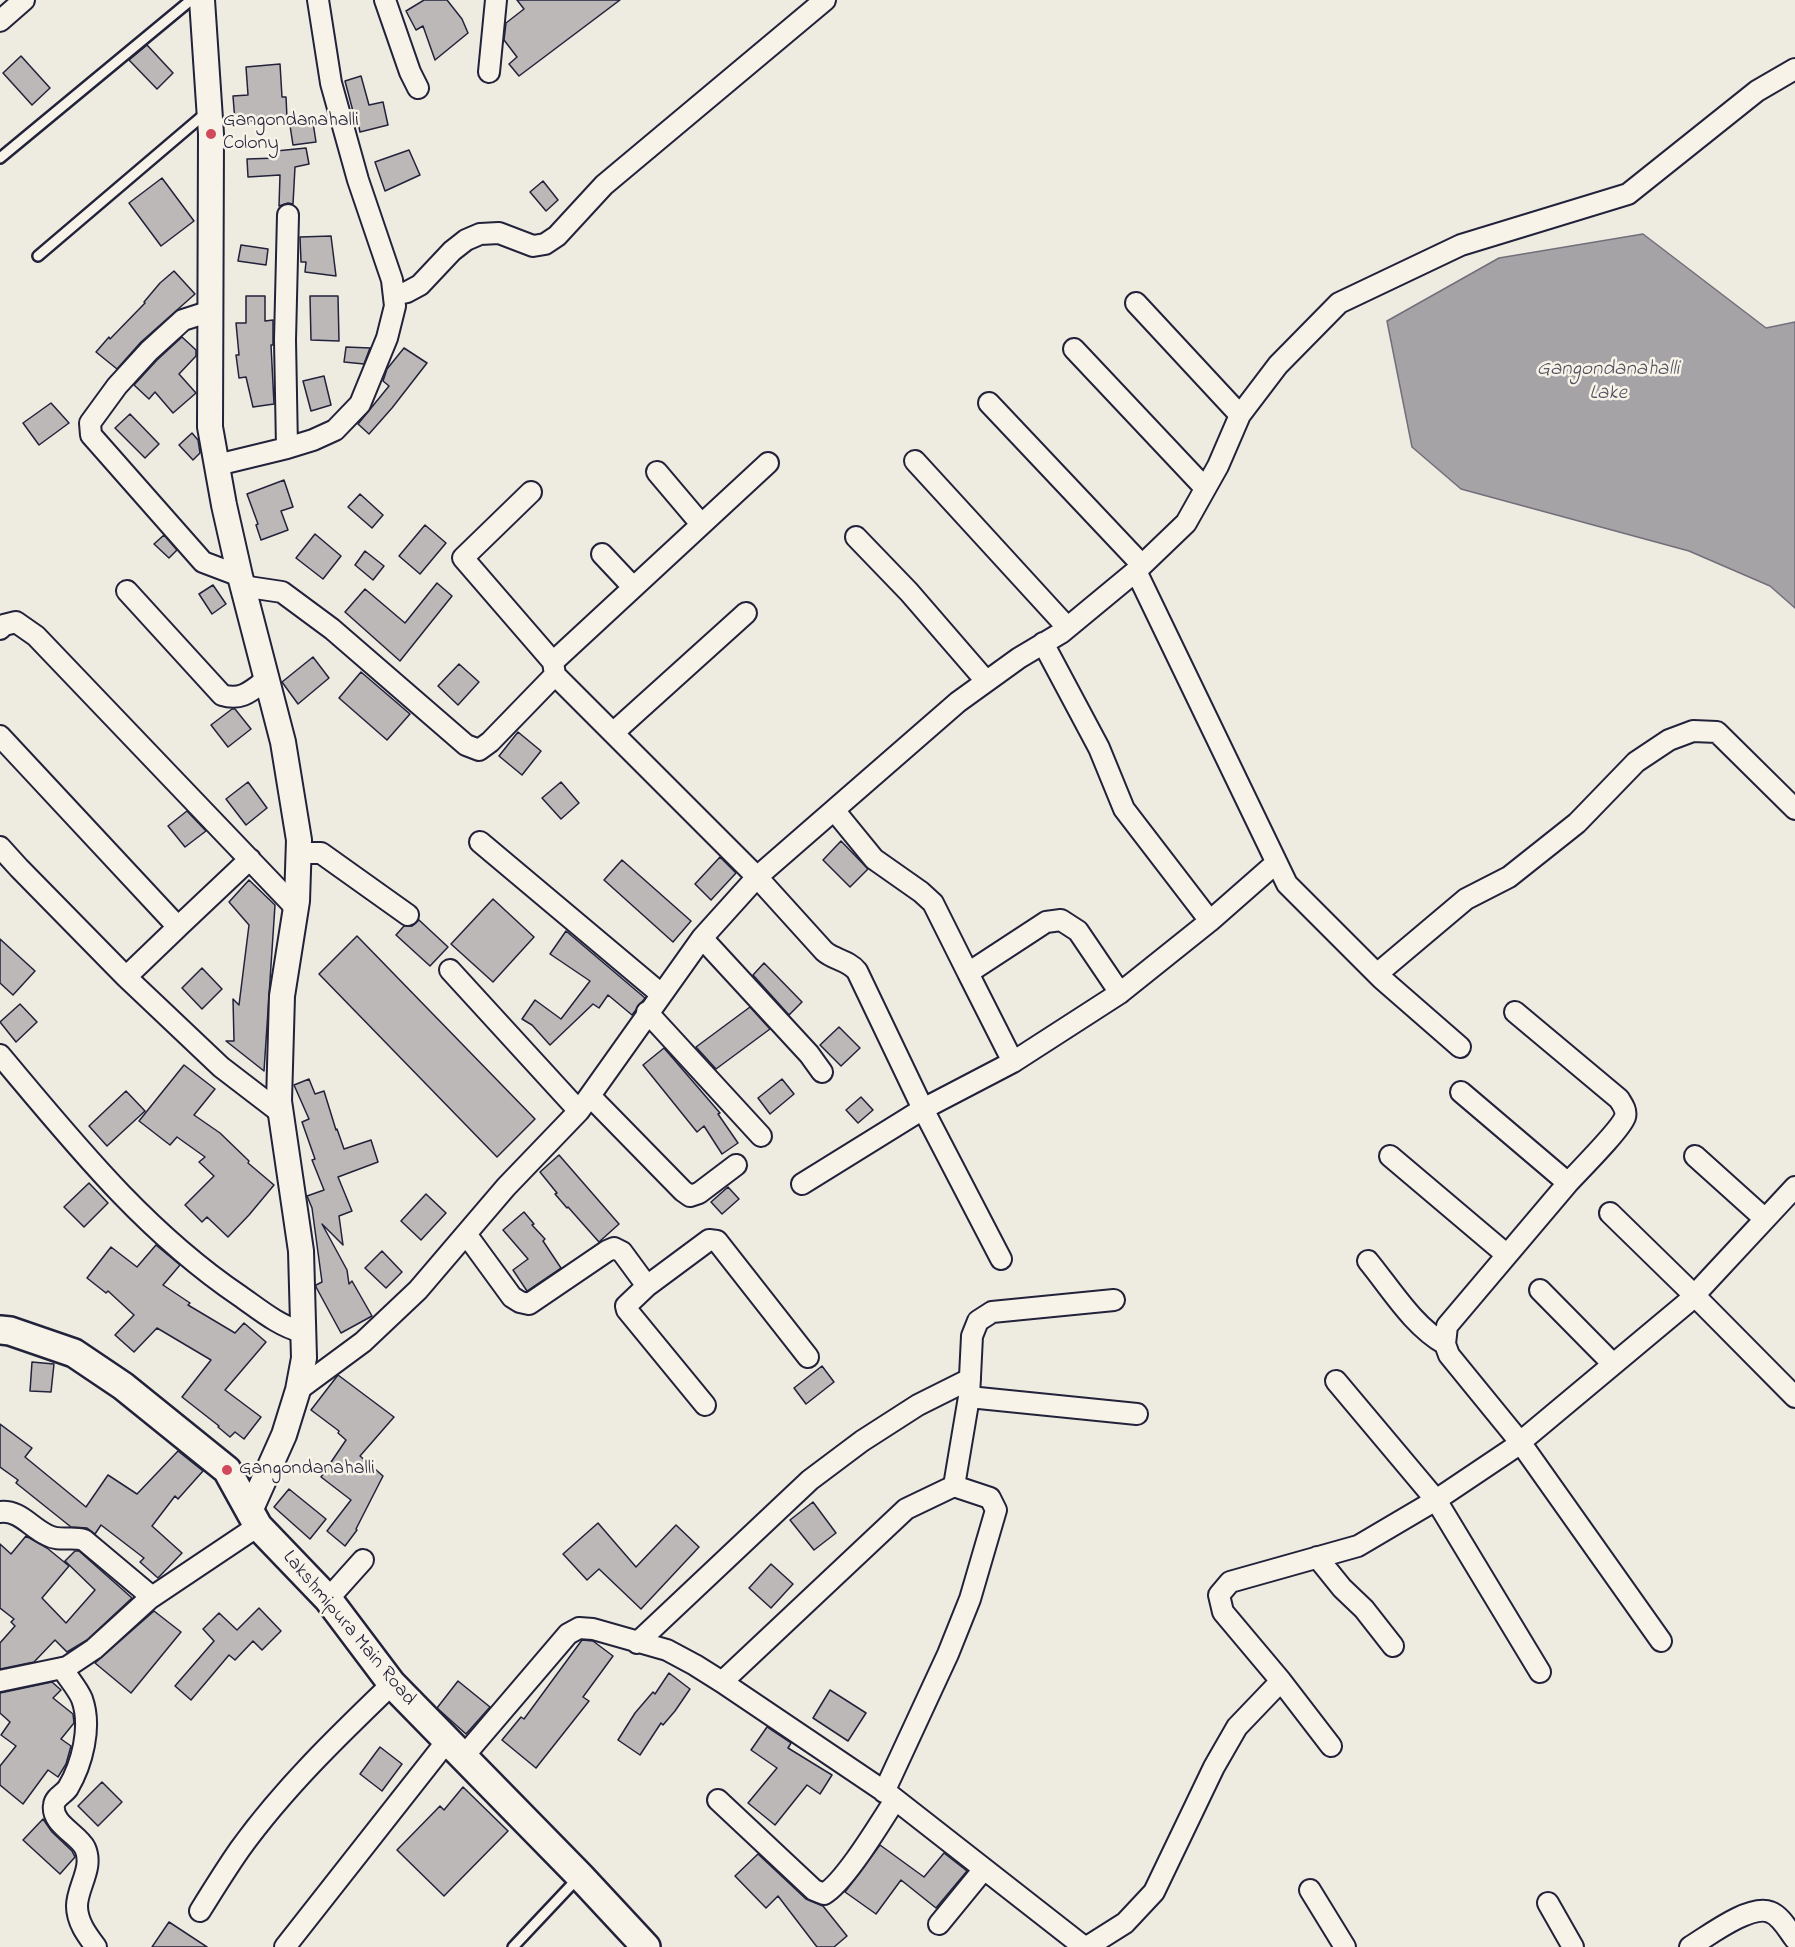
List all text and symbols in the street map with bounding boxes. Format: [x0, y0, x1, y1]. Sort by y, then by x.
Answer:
place label: Gangondanahalli Colony [223, 110, 359, 157]
marker: Gangondanahalli Colony [204, 127, 218, 141]
water label: Gangondanahalli Lake [1537, 358, 1679, 408]
place label: Gangondanahalli [239, 1458, 375, 1482]
marker: Gangondanahalli [220, 1463, 234, 1477]
street label: Lakshmipura Main Road [276, 1547, 420, 1711]

